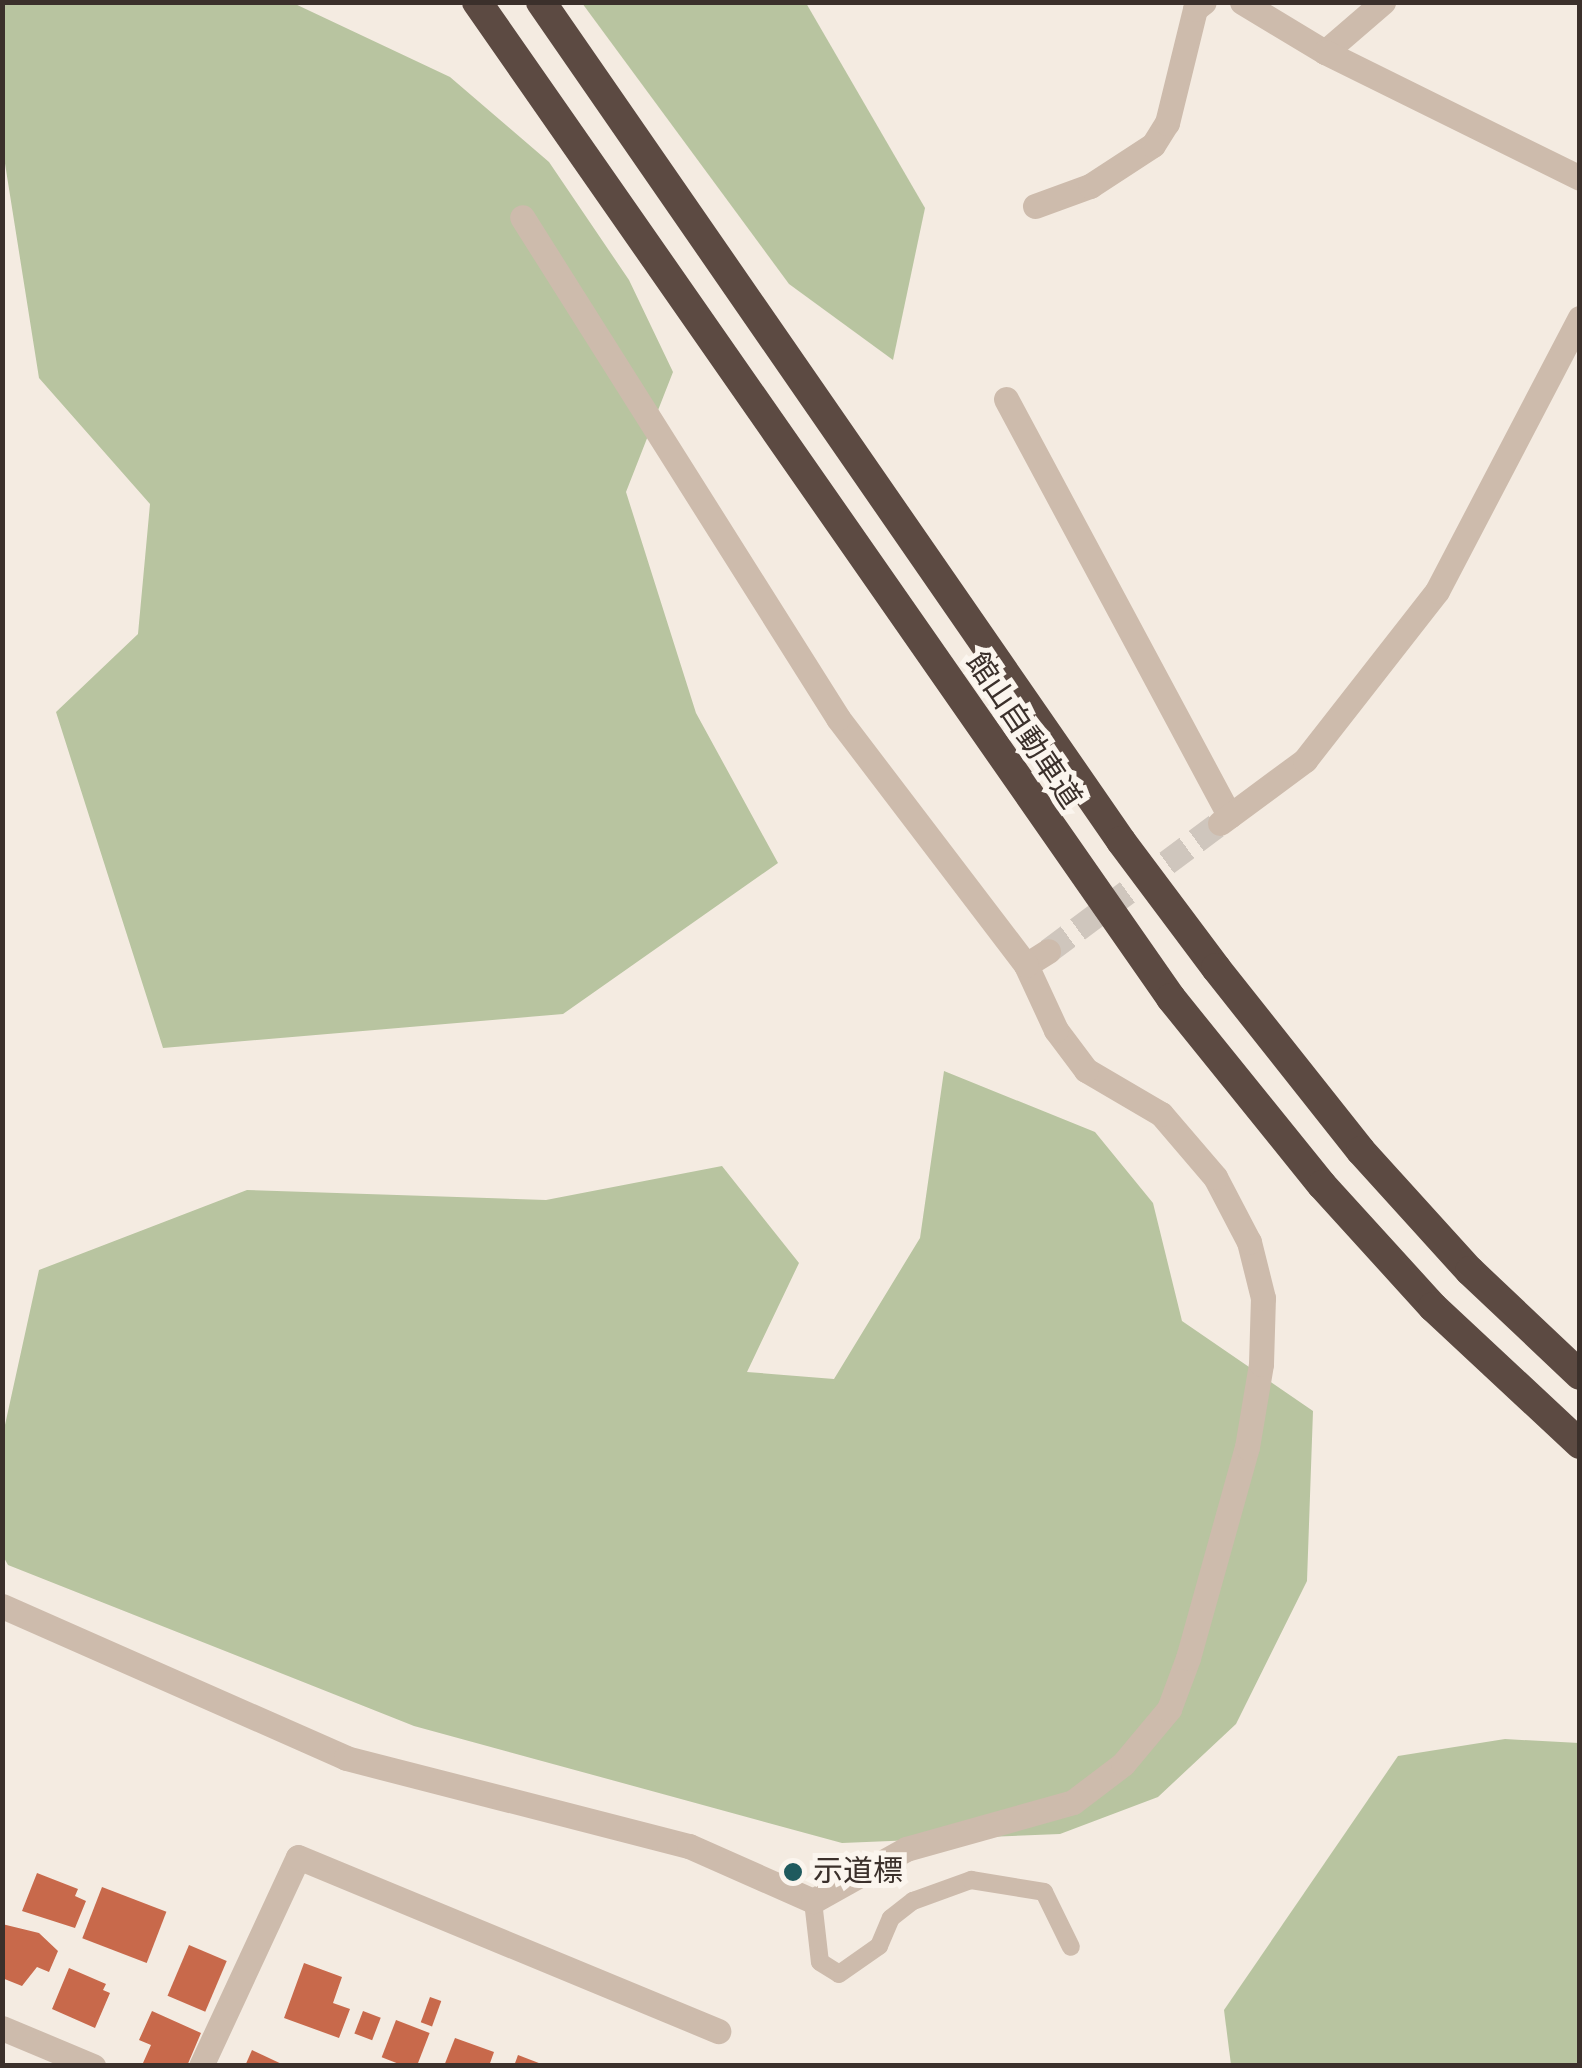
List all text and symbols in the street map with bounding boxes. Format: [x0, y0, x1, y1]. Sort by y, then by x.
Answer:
street label: 館山自動車道 [958, 646, 1088, 816]
place label: 示道標 [813, 1854, 903, 1890]
marker: 示道標 [782, 1861, 804, 1883]

